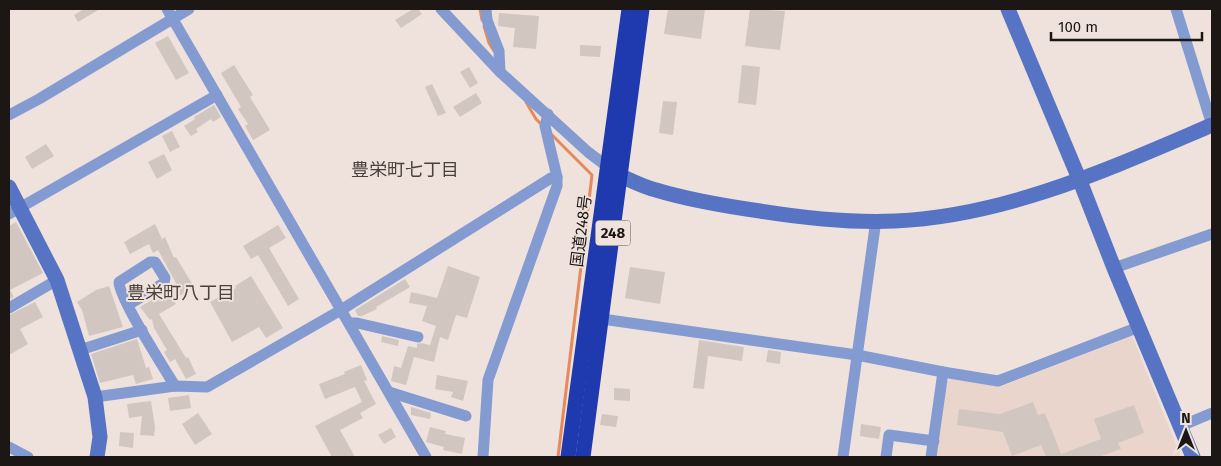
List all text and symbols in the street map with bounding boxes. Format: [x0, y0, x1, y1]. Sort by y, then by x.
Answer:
scale bar [1051, 10, 1202, 42]
text: 100 m [1058, 18, 1098, 36]
district label: 豊栄町七丁目 [351, 159, 459, 181]
street label: 国道248号 [567, 194, 595, 268]
road number: 248 [596, 220, 630, 246]
district label: 豊栄町八丁目 [127, 282, 235, 304]
north arrow [1161, 406, 1211, 456]
text: N [1181, 410, 1191, 427]

